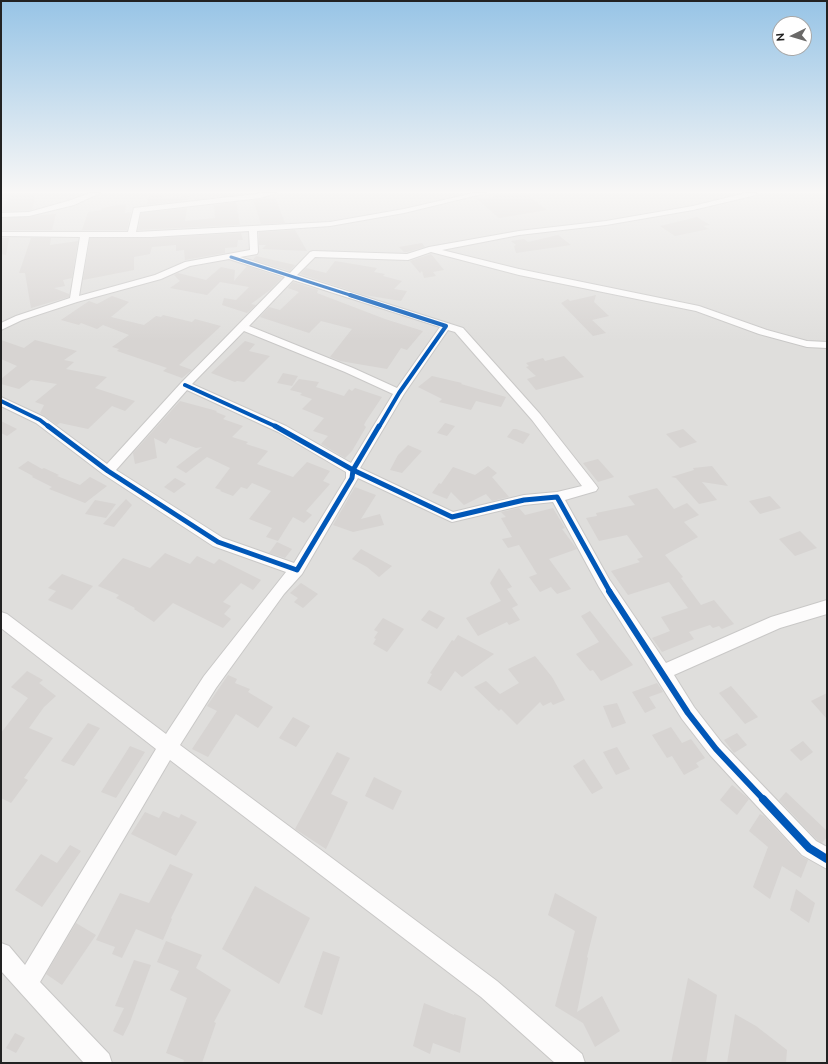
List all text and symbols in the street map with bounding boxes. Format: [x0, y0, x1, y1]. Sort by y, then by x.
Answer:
north arrow [772, 16, 812, 56]
text: N [774, 32, 787, 42]

